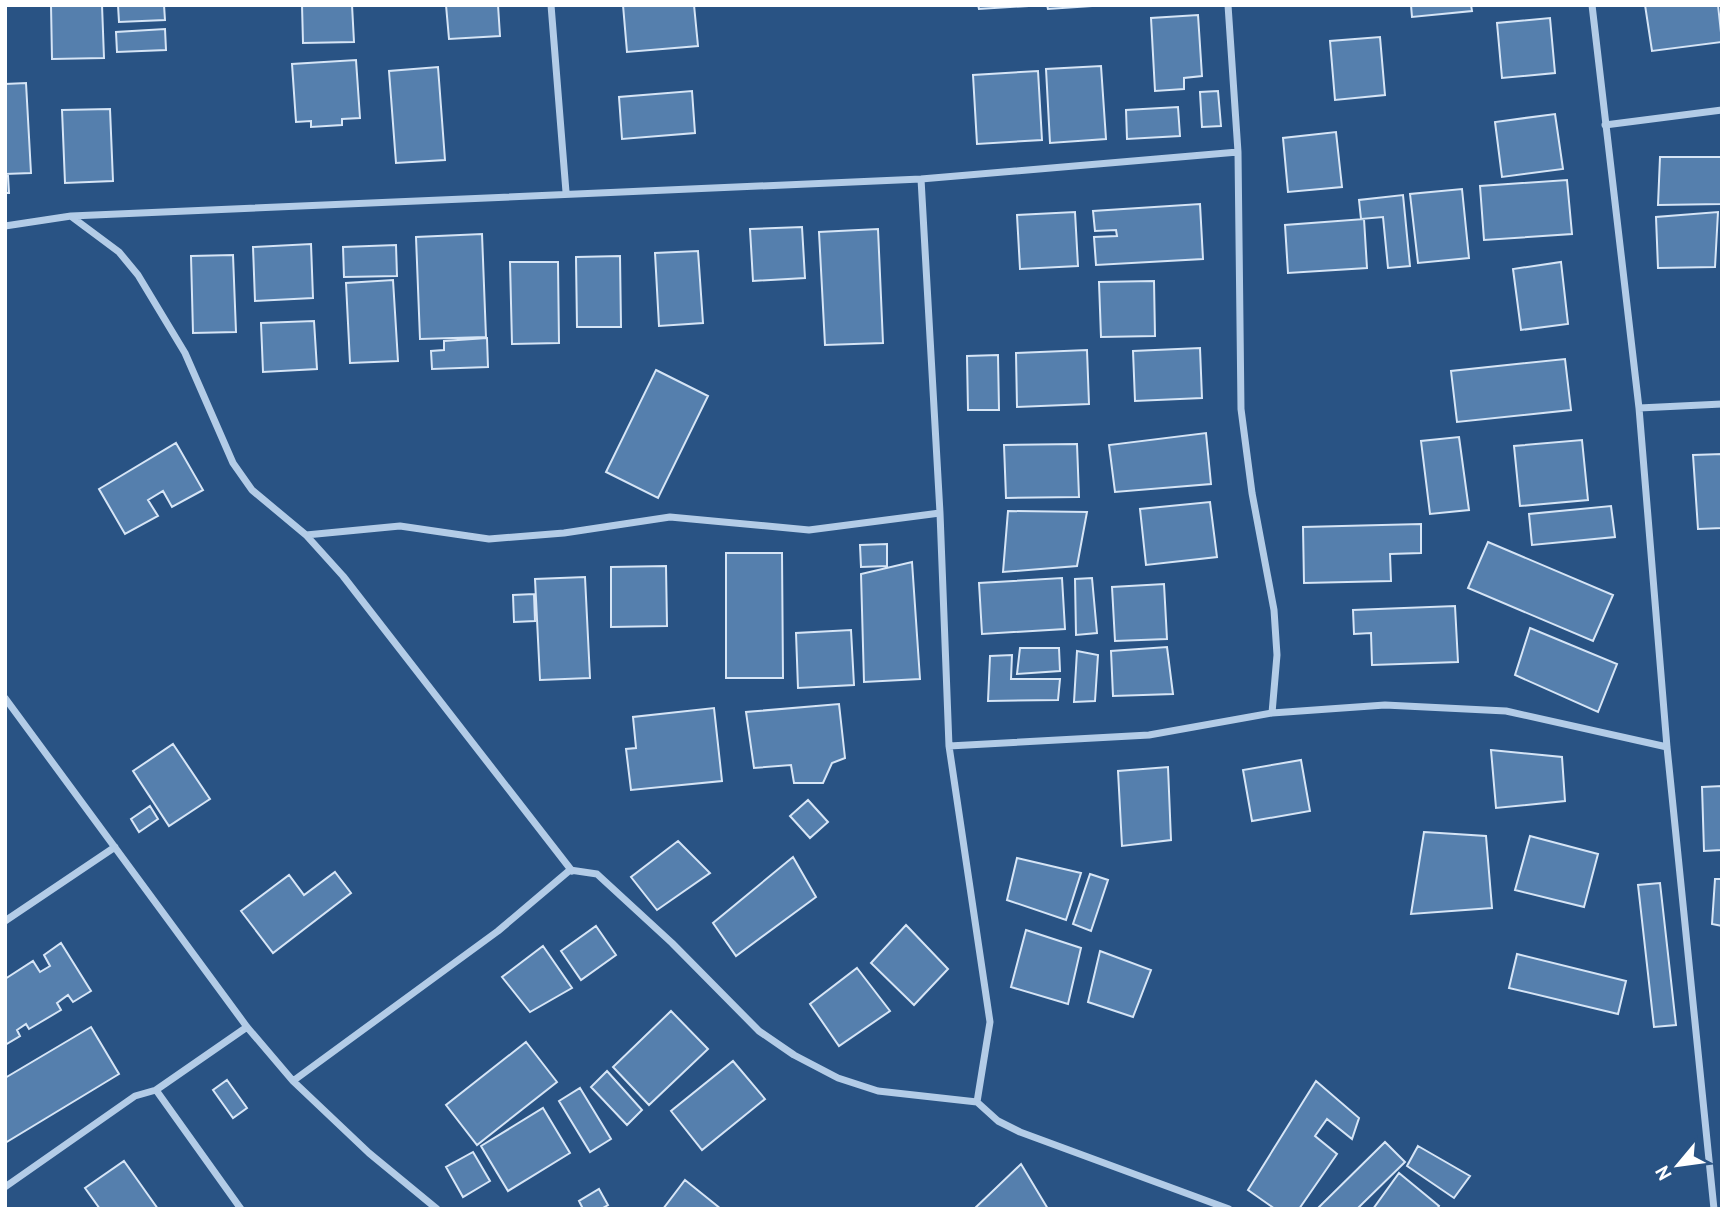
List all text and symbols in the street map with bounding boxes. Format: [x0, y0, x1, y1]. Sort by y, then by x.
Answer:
north arrow [1643, 1130, 1713, 1200]
text: N [1650, 1162, 1677, 1185]

